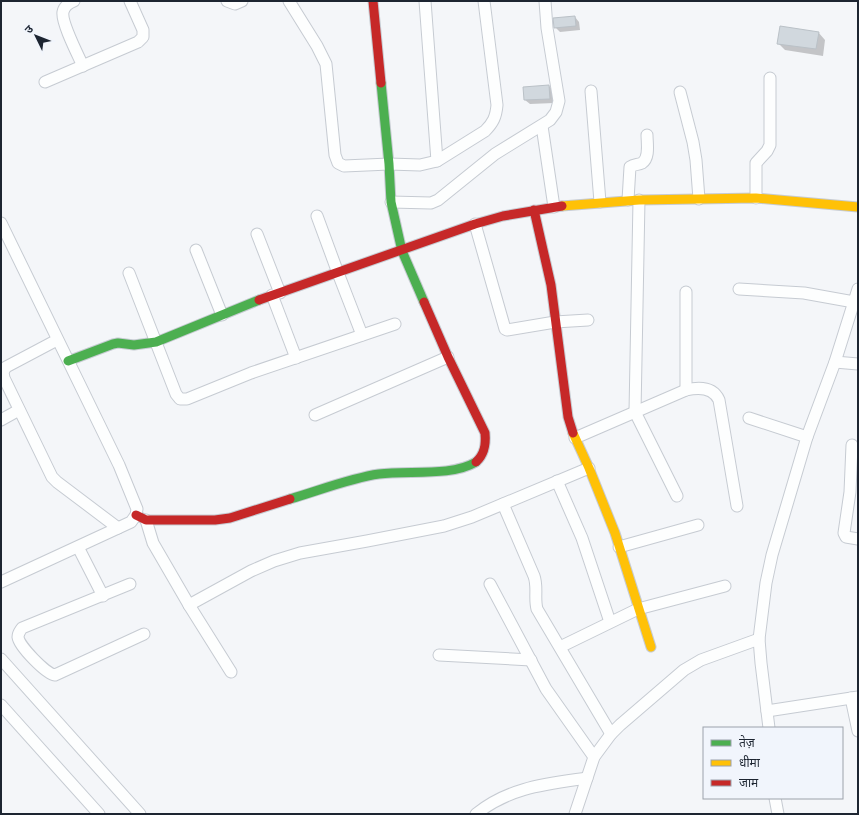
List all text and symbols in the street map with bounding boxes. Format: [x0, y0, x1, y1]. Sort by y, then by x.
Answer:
north arrow [16, 16, 56, 56]
text: उ [21, 21, 37, 37]
legend [703, 727, 843, 799]
text: तेज़ [739, 733, 756, 752]
text: धीमा [739, 753, 761, 772]
text: जाम [739, 773, 759, 792]

